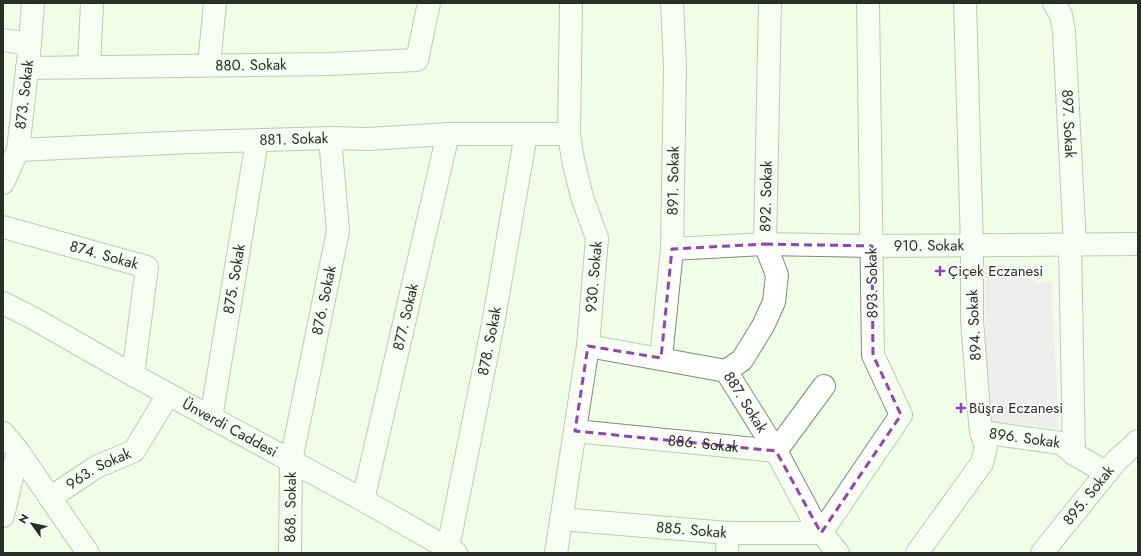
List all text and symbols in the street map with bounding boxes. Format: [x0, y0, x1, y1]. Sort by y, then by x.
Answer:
street label: 880. Sokak [215, 54, 287, 76]
street label: 873. Sokak [9, 58, 39, 130]
street label: 897. Sokak [1056, 89, 1082, 159]
street label: 881. Sokak [259, 127, 329, 151]
street label: 891. Sokak [662, 145, 685, 215]
street label: 892. Sokak [754, 160, 778, 232]
street label: 910. Sokak [894, 234, 964, 257]
street label: 874. Sokak [67, 235, 141, 275]
street label: 930. Sokak [580, 240, 608, 313]
street label: 875. Sokak [217, 242, 251, 315]
street label: 893. Sokak [860, 247, 884, 318]
place label: Çiçek Eczanesi [948, 260, 1043, 282]
street label: 876. Sokak [306, 263, 342, 337]
marker: Çiçek Eczanesi [935, 266, 945, 276]
street label: 877. Sokak [387, 281, 424, 353]
street label: 894. Sokak [961, 288, 987, 361]
street label: 878. Sokak [472, 305, 507, 377]
street label: 887. Sokak [718, 367, 773, 437]
street label: Ünverdi Caddesi [178, 393, 282, 463]
place label: Büşra Eczanesi [969, 397, 1063, 419]
marker: Büşra Eczanesi [956, 403, 966, 413]
street label: 896. Sokak [988, 422, 1062, 454]
street label: 886. Sokak [667, 429, 740, 458]
street label: 963. Sokak [62, 442, 135, 495]
street label: 895. Sokak [1057, 460, 1120, 530]
street label: 868. Sokak [279, 471, 302, 542]
north arrow [12, 504, 52, 544]
text: N [15, 511, 33, 527]
street label: 885. Sokak [655, 516, 728, 544]

